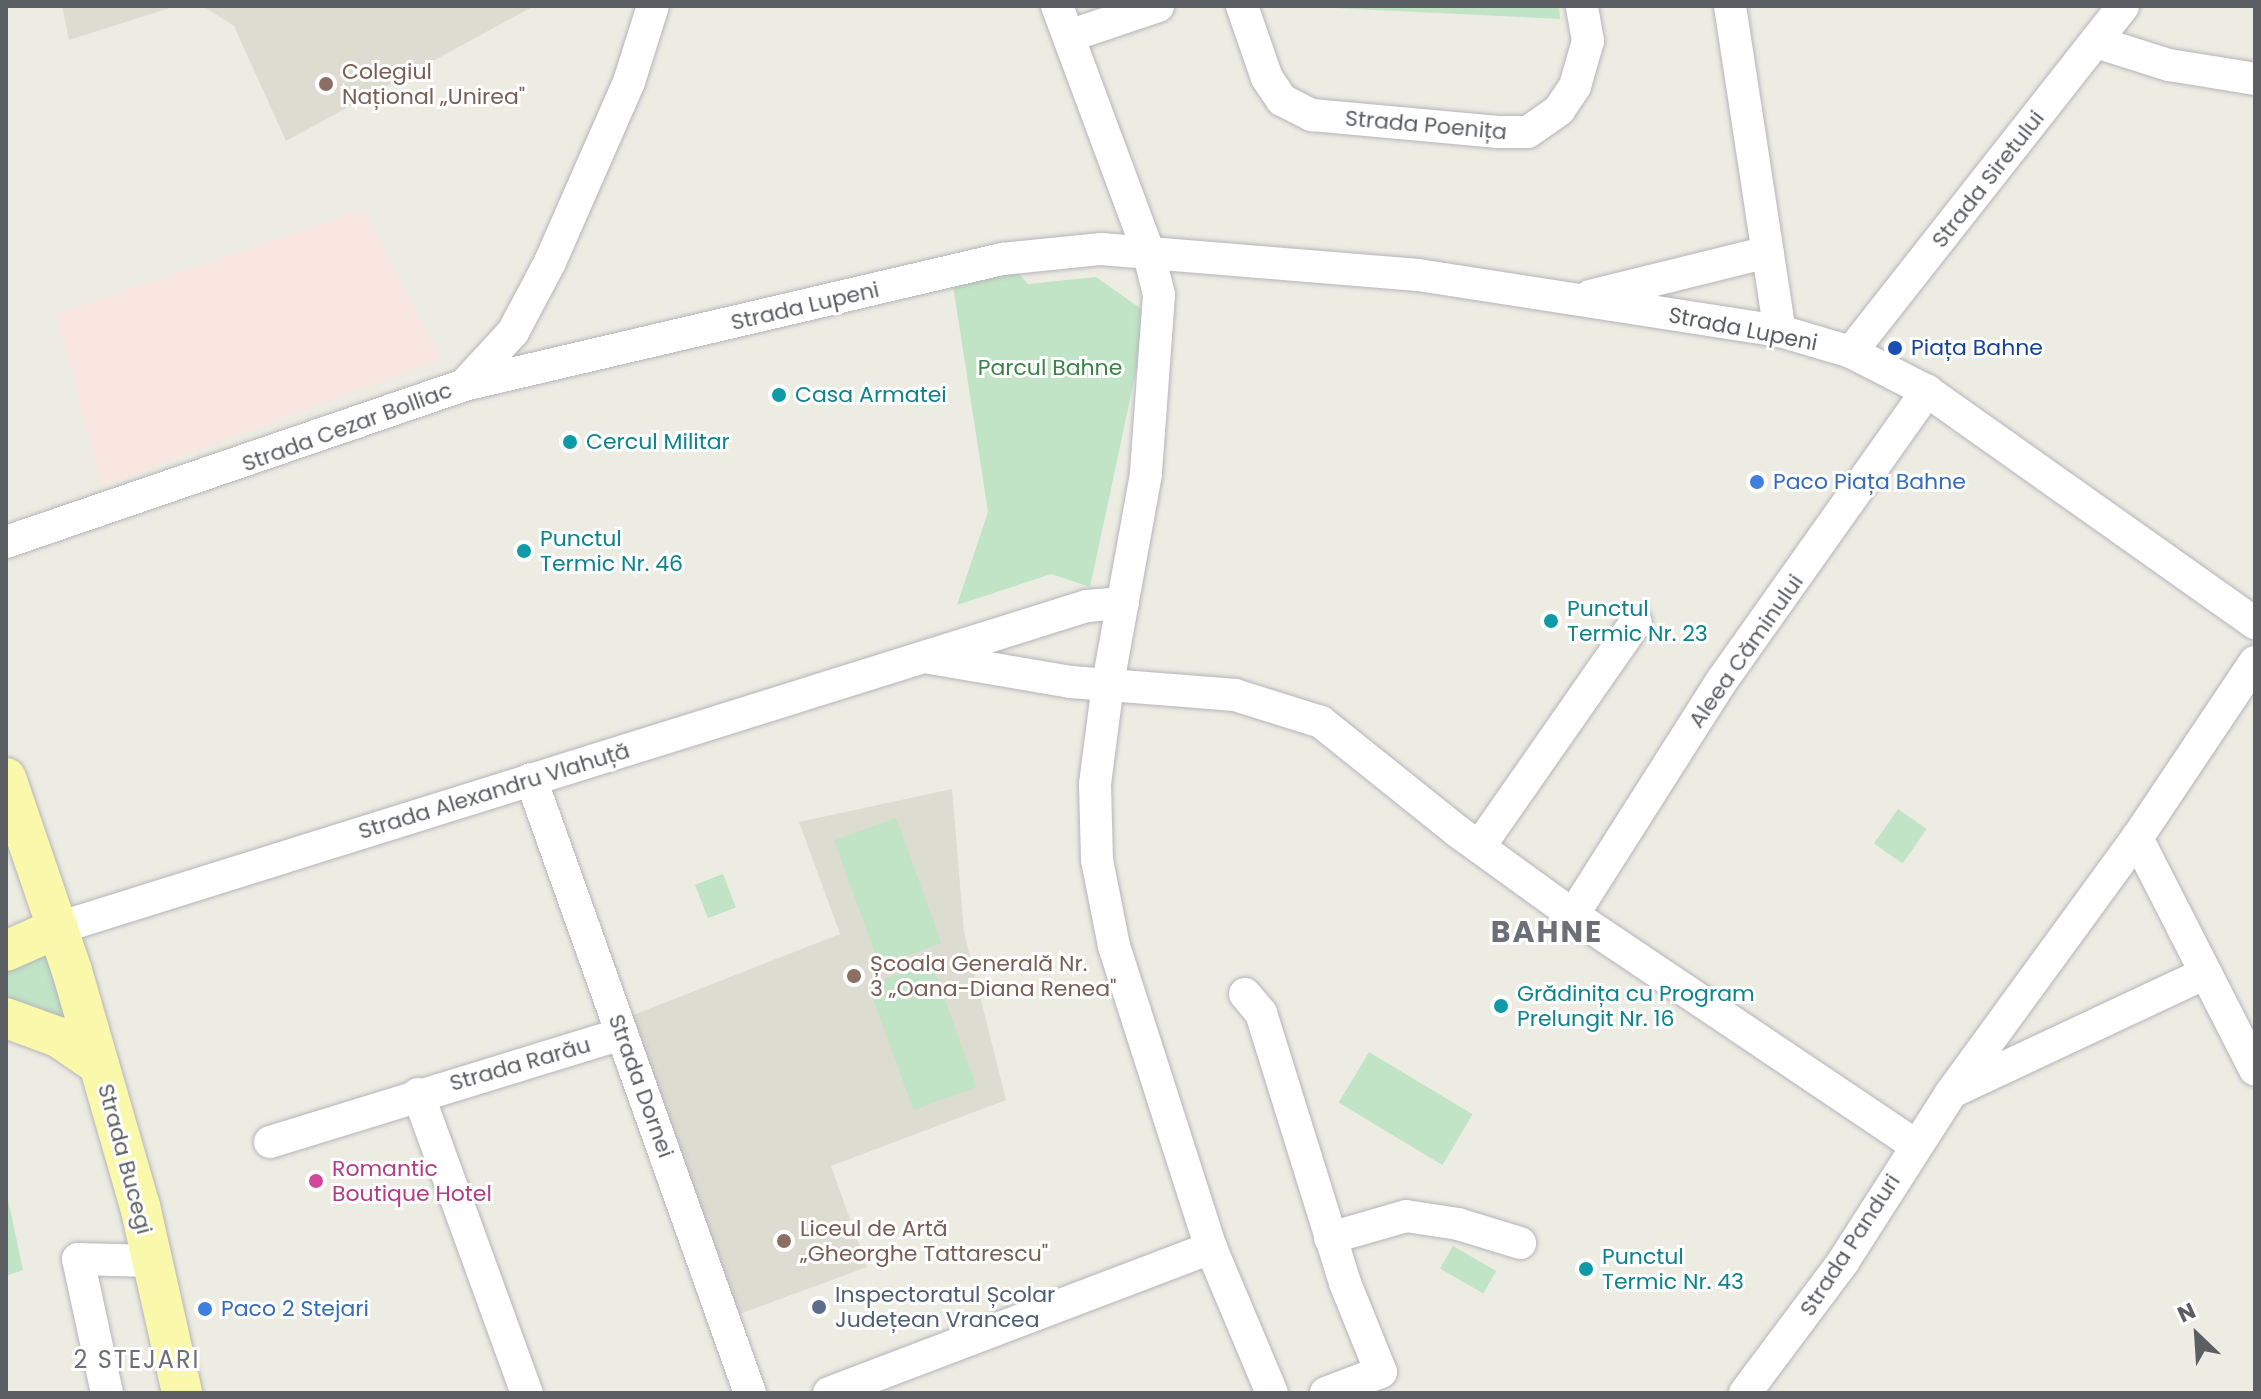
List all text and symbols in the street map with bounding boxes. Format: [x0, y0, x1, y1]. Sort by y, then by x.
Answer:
place label: Colegiul Național „Unirea" [342, 58, 525, 110]
marker: Colegiul Național „Unirea" [317, 75, 335, 93]
street label: Strada Poenița [1344, 105, 1508, 145]
street label: Strada Siretului [1926, 105, 2050, 253]
street label: Strada Lupeni [728, 276, 882, 336]
street label: Strada Lupeni [1666, 302, 1820, 356]
place label: Piața Bahne [1911, 335, 2043, 361]
marker: Piața Bahne [1886, 339, 1904, 357]
park label: Parcul Bahne [978, 355, 1122, 381]
street label: Strada Cezar Bolliac [239, 377, 455, 477]
place label: Casa Armatei [795, 382, 947, 408]
marker: Casa Armatei [770, 386, 788, 404]
place label: Cercul Militar [586, 429, 730, 455]
marker: Cercul Militar [561, 433, 579, 451]
place label: Paco Piața Bahne [1773, 469, 1966, 495]
marker: Paco Piața Bahne [1748, 473, 1766, 491]
place label: Punctul Termic Nr. 46 [540, 525, 683, 576]
marker: Punctul Termic Nr. 46 [515, 542, 533, 560]
street label: Aleea Căminului [1683, 569, 1809, 733]
place label: Punctul Termic Nr. 23 [1567, 595, 1708, 646]
marker: Punctul Termic Nr. 23 [1542, 612, 1560, 630]
street label: Strada Alexandru Vlahuță [355, 737, 633, 845]
district label: BAHNE [1491, 914, 1603, 950]
place label: Școala Generală Nr. 3 „Oana-Diana Renea" [870, 950, 1116, 1002]
marker: Școala Generală Nr. 3 „Oana-Diana Renea" [845, 967, 863, 985]
place label: Grădinița cu Program Prelungit Nr. 16 [1517, 980, 1755, 1032]
marker: Grădinița cu Program Prelungit Nr. 16 [1492, 997, 1510, 1015]
street label: Strada Dornei [603, 1011, 679, 1161]
street label: Strada Rarău [447, 1031, 593, 1097]
street label: Strada Bucegi [92, 1081, 158, 1237]
place label: Romantic Boutique Hotel [332, 1155, 492, 1206]
street label: Strada Panduri [1794, 1169, 1906, 1321]
marker: Romantic Boutique Hotel [307, 1172, 325, 1190]
place label: Liceul de Artă „Gheorghe Tattarescu" [800, 1215, 1048, 1266]
marker: Liceul de Artă „Gheorghe Tattarescu" [775, 1232, 793, 1250]
place label: Punctul Termic Nr. 43 [1602, 1243, 1744, 1294]
marker: Punctul Termic Nr. 43 [1577, 1260, 1595, 1278]
place label: Inspectoratul Școlar Județean Vrancea [835, 1281, 1055, 1332]
north arrow [2157, 1295, 2237, 1375]
text: N [2173, 1295, 2201, 1330]
place label: Paco 2 Stejari [221, 1296, 369, 1322]
marker: Inspectoratul Școlar Județean Vrancea [810, 1298, 828, 1316]
marker: Paco 2 Stejari [196, 1300, 214, 1318]
district label: 2 STEJARI [74, 1346, 200, 1374]

